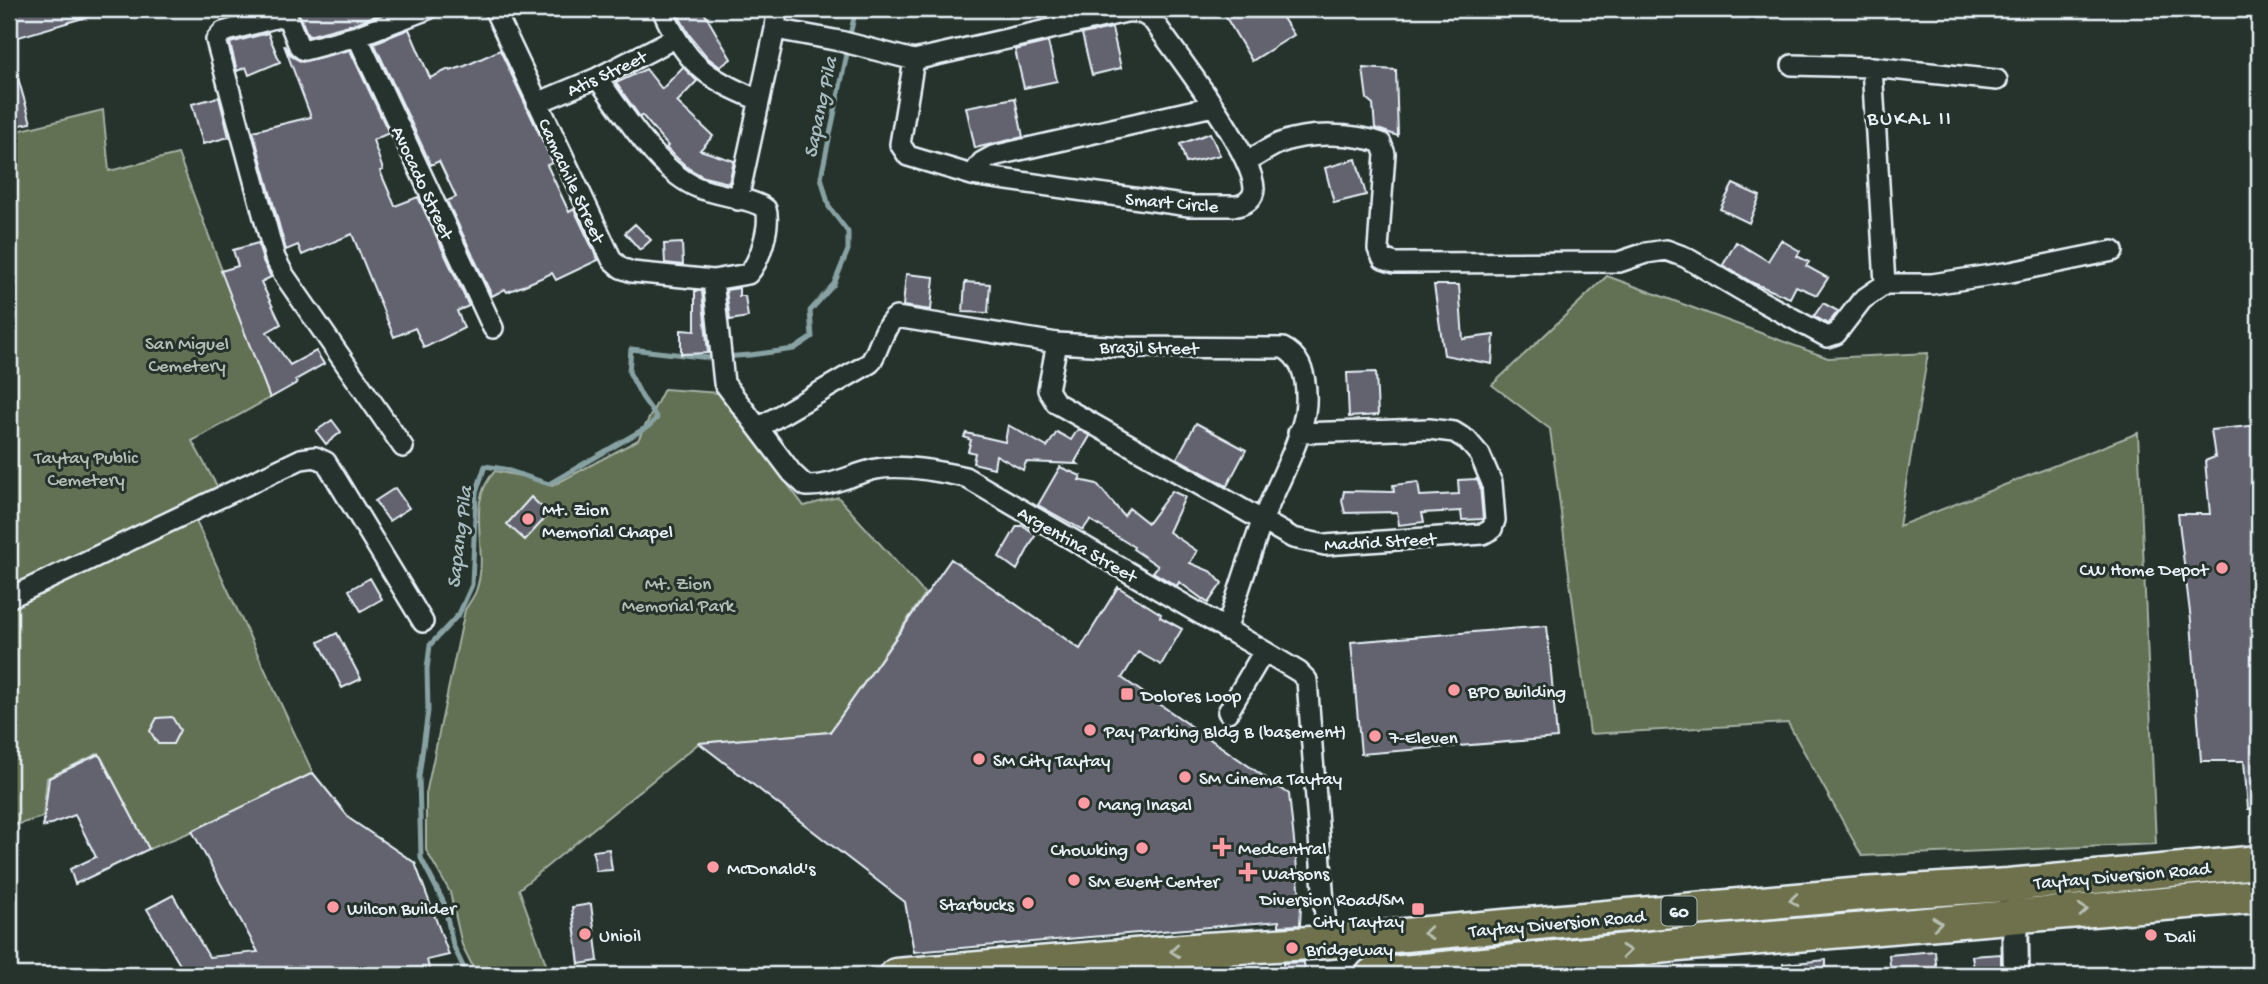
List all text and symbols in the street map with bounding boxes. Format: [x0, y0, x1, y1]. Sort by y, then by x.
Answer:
street label: Atis Street [564, 46, 653, 104]
water label: Sapang Pila [800, 54, 846, 161]
district label: BUKAL II [1866, 108, 1953, 133]
street label: Camachile Street [531, 116, 610, 249]
street label: Avocado Street [384, 123, 458, 246]
street label: Smart Circle [1124, 189, 1219, 220]
park label: San Miguel Cemetery [145, 334, 229, 379]
street label: Brazil Street [1098, 337, 1201, 362]
park label: Taytay Public Cemetery [33, 448, 138, 493]
water label: Sapang Pila [443, 484, 480, 590]
place label: Mt. Zion Memorial Chapel [542, 500, 673, 545]
street label: Argentina Street [1012, 503, 1142, 591]
marker: Mt. Zion Memorial Chapel [520, 511, 536, 527]
street label: Madrid Street [1324, 529, 1439, 558]
place label: CW Home Depot [2079, 560, 2210, 583]
marker: CW Home Depot [2214, 560, 2230, 576]
park label: Mt. Zion Memorial Park [622, 574, 736, 619]
marker: BPO Building [1446, 682, 1462, 698]
place label: BPO Building [1467, 682, 1566, 705]
marker: Dolores Loop [1119, 686, 1135, 702]
place label: Dolores Loop [1139, 686, 1242, 709]
marker: Pay Parking Bldg B (basement) [1082, 722, 1098, 738]
place label: Pay Parking Bldg B (basement) [1103, 722, 1346, 745]
marker: 7-Eleven [1367, 728, 1383, 744]
place label: 7-Eleven [1388, 728, 1458, 751]
marker: SM City Taytay [971, 751, 987, 767]
place label: SM City Taytay [993, 751, 1111, 774]
marker: SM Cinema Taytay [1177, 769, 1193, 785]
place label: SM Cinema Taytay [1199, 769, 1343, 792]
marker: Mang Inasal [1076, 795, 1092, 811]
place label: Mang Inasal [1098, 795, 1192, 818]
marker: Medcentral [1212, 837, 1232, 857]
place label: Medcentral [1238, 839, 1327, 862]
place label: Chowking [1050, 840, 1128, 863]
marker: Chowking [1134, 840, 1150, 856]
street label: Taytay Diversion Road [2032, 858, 2213, 897]
marker: McDonald's [705, 859, 721, 875]
place label: McDonald's [727, 859, 817, 882]
marker: Watsons [1240, 864, 1256, 880]
place label: Watsons [1262, 864, 1330, 887]
marker: SM Event Center [1066, 872, 1082, 888]
place label: SM Event Center [1088, 872, 1221, 895]
place label: Diversion Road/SM City Taytay [1258, 890, 1405, 935]
one-way arrow [1789, 892, 1800, 907]
place label: Starbucks [939, 895, 1015, 918]
marker: Starbucks [1020, 895, 1036, 911]
road number: 60 [1662, 896, 1696, 926]
marker: Wilcon Builder [325, 899, 341, 915]
place label: Wilcon Builder [347, 899, 458, 922]
marker: Diversion Road/SM City Taytay [1410, 901, 1426, 917]
one-way arrow [2078, 903, 2089, 918]
street label: Taytay Diversion Road [1467, 906, 1648, 945]
one-way arrow [1932, 916, 1943, 931]
one-way arrow [1422, 925, 1433, 940]
marker: Unioil [577, 926, 593, 942]
place label: Unioil [599, 926, 641, 949]
marker: Dali [2143, 927, 2159, 943]
place label: Dali [2163, 927, 2196, 950]
marker: Bridgeway [1284, 940, 1300, 956]
place label: Bridgeway [1305, 940, 1394, 963]
one-way arrow [1169, 943, 1180, 958]
one-way arrow [1621, 944, 1632, 959]

